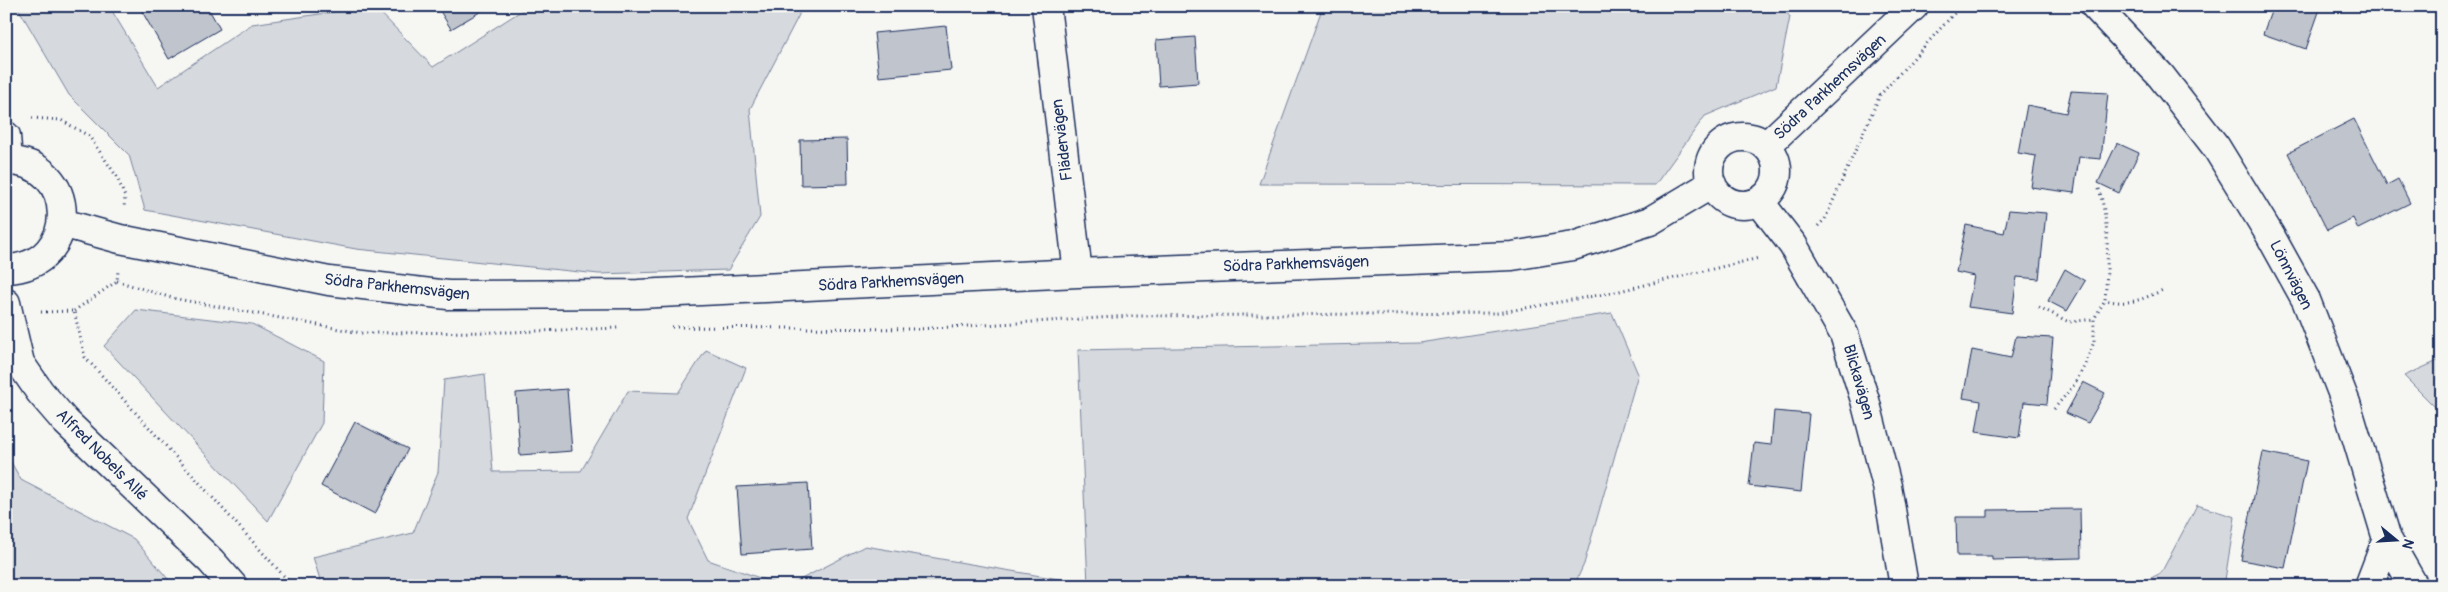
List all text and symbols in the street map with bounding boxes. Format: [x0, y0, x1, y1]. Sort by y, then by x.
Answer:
street label: Södra Parkhemsvägen [1770, 30, 1890, 144]
street label: Flädervägen [1047, 98, 1077, 182]
street label: Lönnvägen [2265, 237, 2317, 313]
street label: Södra Parkhemsvägen [1222, 251, 1370, 277]
street label: Södra Parkhemsvägen [817, 268, 965, 296]
street label: Södra Parkhemsvägen [323, 269, 471, 305]
street label: Blickavägen [1839, 342, 1879, 422]
street label: Alfred Nobels Allé [52, 405, 152, 505]
north arrow [2370, 514, 2420, 564]
text: N [2398, 537, 2417, 551]

